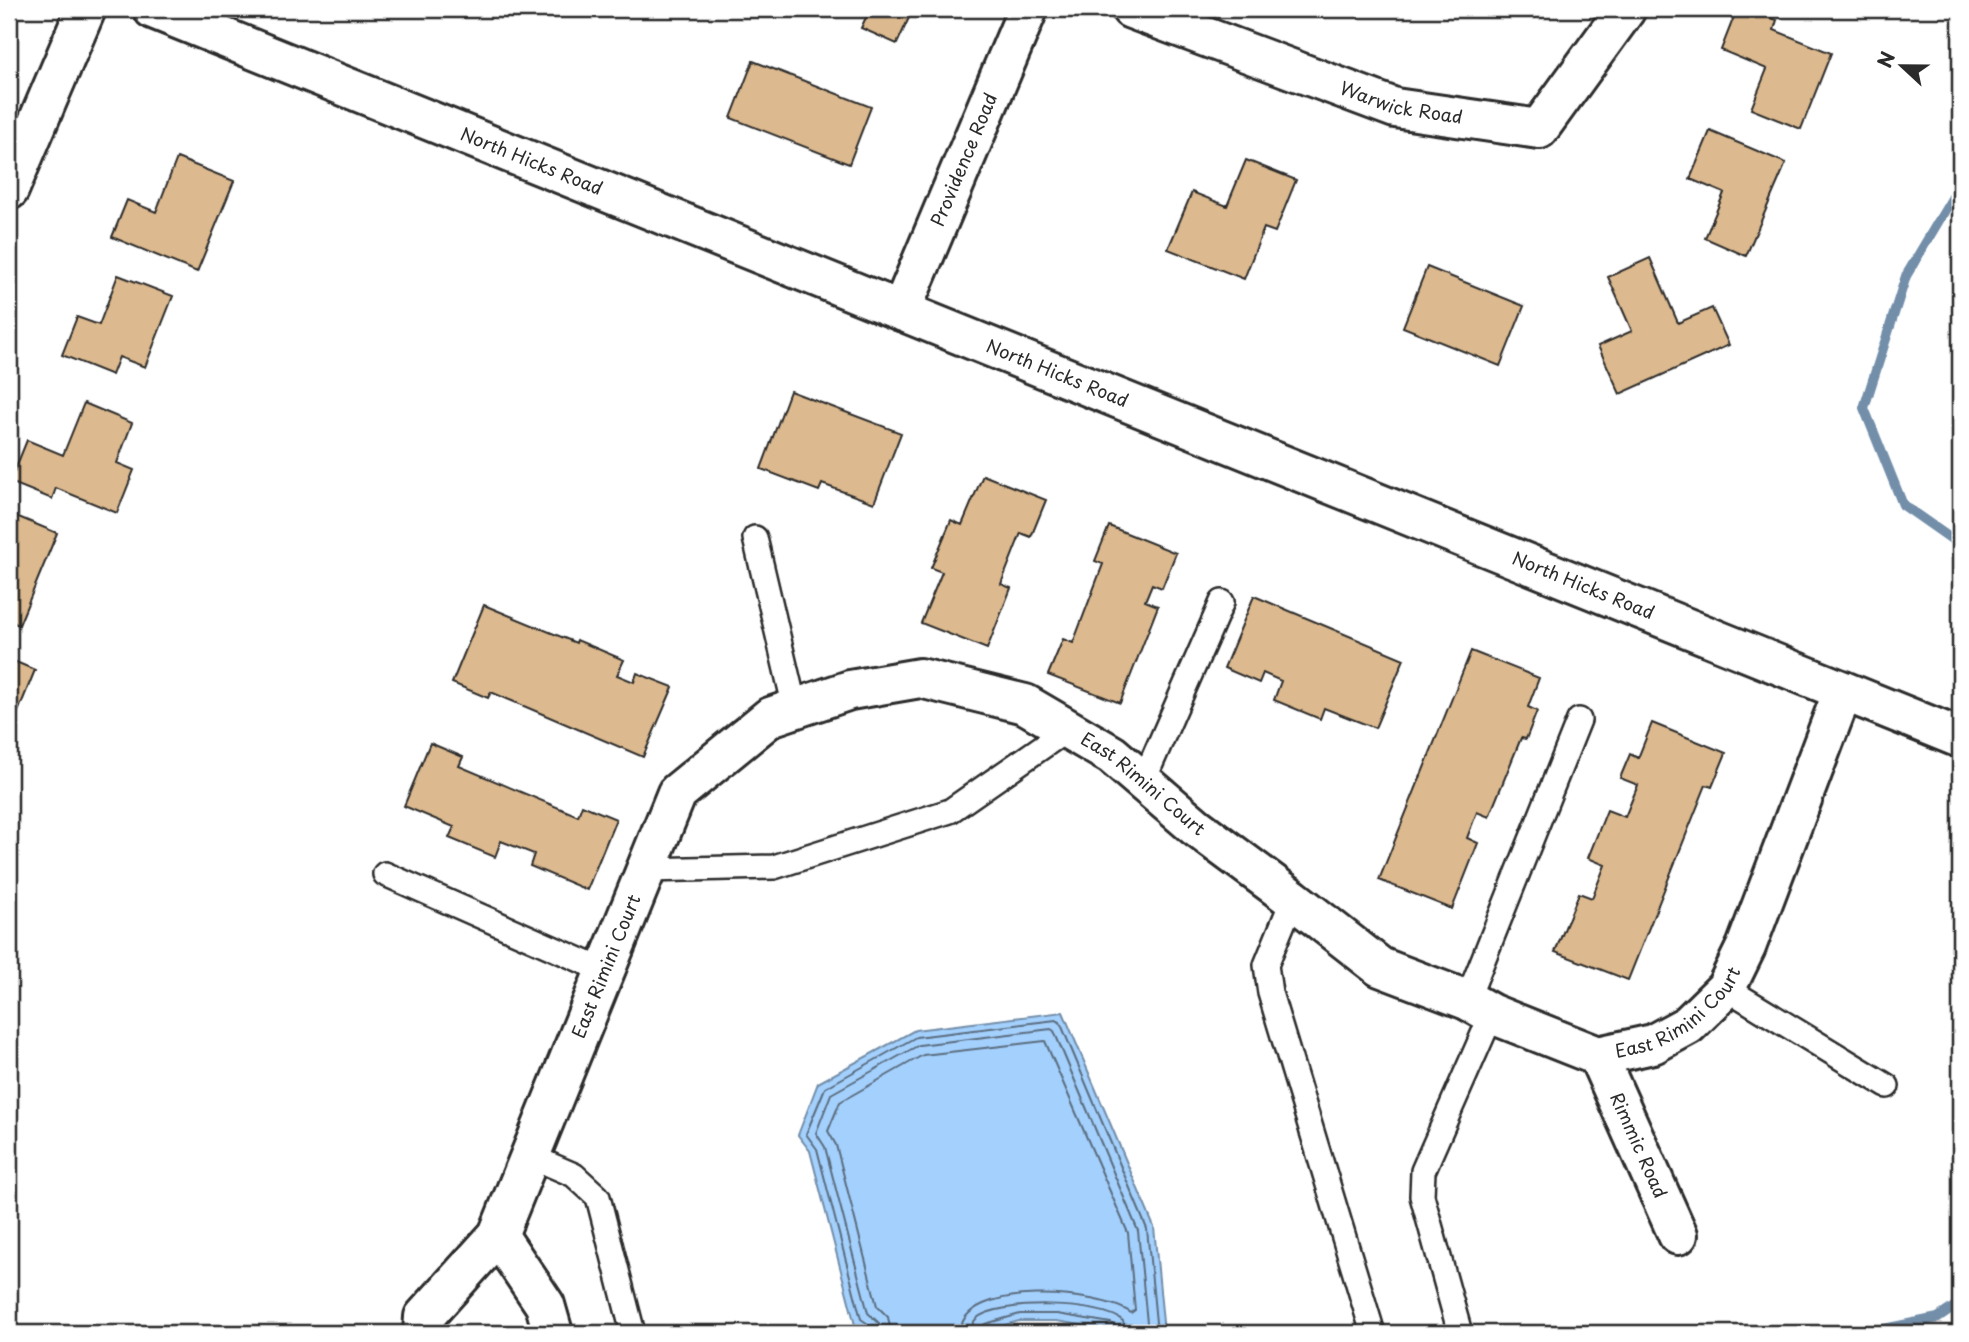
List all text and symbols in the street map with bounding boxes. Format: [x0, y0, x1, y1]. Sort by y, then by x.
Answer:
north arrow [1868, 32, 1938, 102]
text: N [1870, 47, 1901, 71]
street label: Warwick Road [1336, 74, 1465, 130]
street label: Providence Road [923, 88, 1003, 230]
street label: North Hicks Road [457, 119, 607, 201]
street label: North Hicks Road [983, 332, 1133, 413]
street label: North Hicks Road [1508, 544, 1659, 625]
street label: East Rimini Court [1076, 725, 1211, 841]
street label: East Rimini Court [564, 890, 647, 1042]
street label: East Rimini Court [1612, 962, 1746, 1064]
street label: Rimmic Road [1604, 1088, 1675, 1202]

